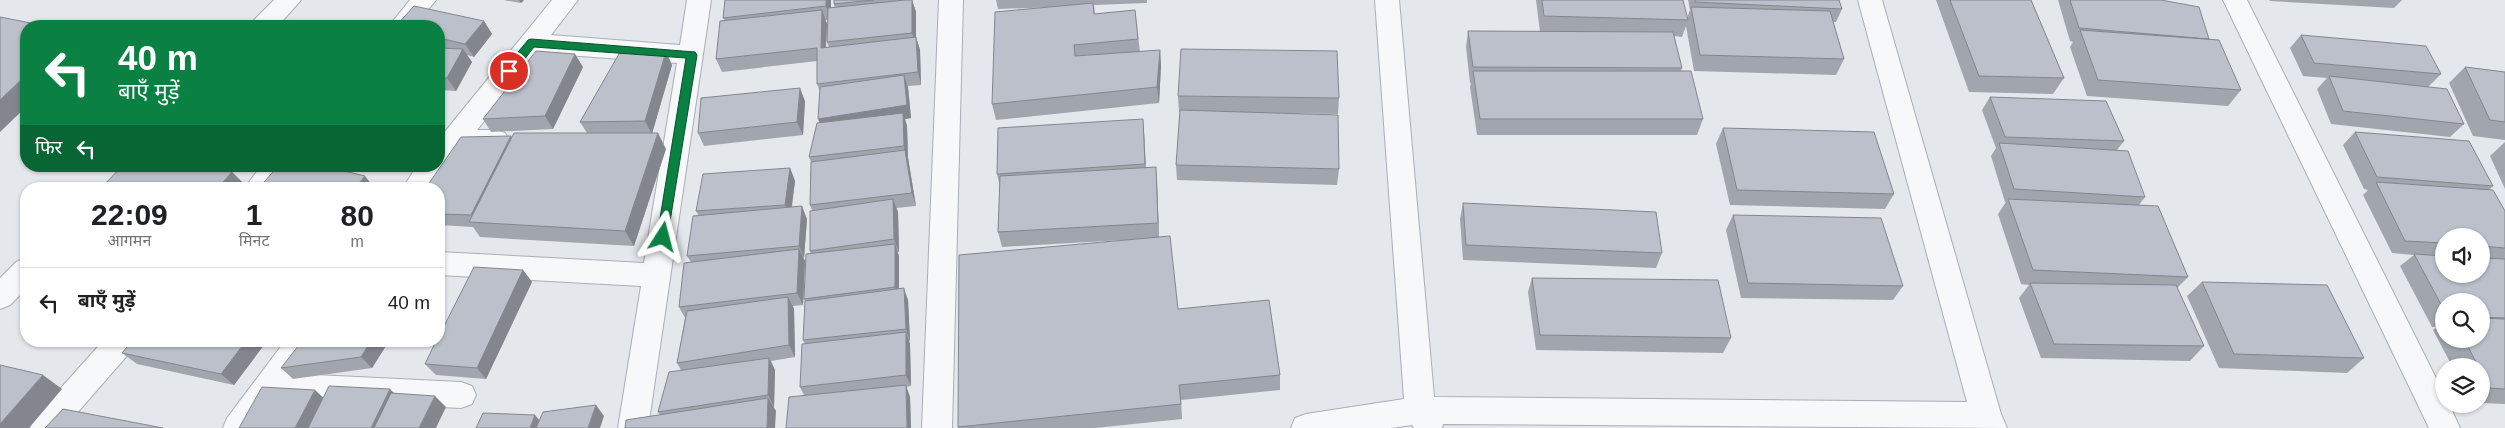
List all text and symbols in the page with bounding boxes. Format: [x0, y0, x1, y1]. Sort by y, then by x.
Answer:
text: 40 m [118, 38, 198, 77]
icon: left [35, 40, 100, 105]
pin [488, 50, 530, 92]
icon: arrive [495, 57, 523, 85]
text: बाएँ मुड़ें [118, 79, 179, 104]
icon: left [72, 135, 100, 163]
text: फिर [35, 137, 62, 158]
text: 22:09 [91, 198, 168, 231]
text: 1 [246, 198, 263, 231]
text: 80 [341, 199, 374, 232]
position arrow [636, 210, 688, 262]
map controls [2435, 228, 2490, 413]
button: sound [2435, 228, 2490, 283]
text: आगमन [108, 232, 151, 249]
text: मिनट [239, 232, 269, 249]
text: m [351, 233, 364, 250]
icon: left [35, 289, 63, 317]
text: बाएँ मुड़ें [78, 290, 135, 311]
text: 40 m [388, 292, 430, 313]
button: search [2435, 293, 2490, 348]
button: layers [2435, 358, 2490, 413]

